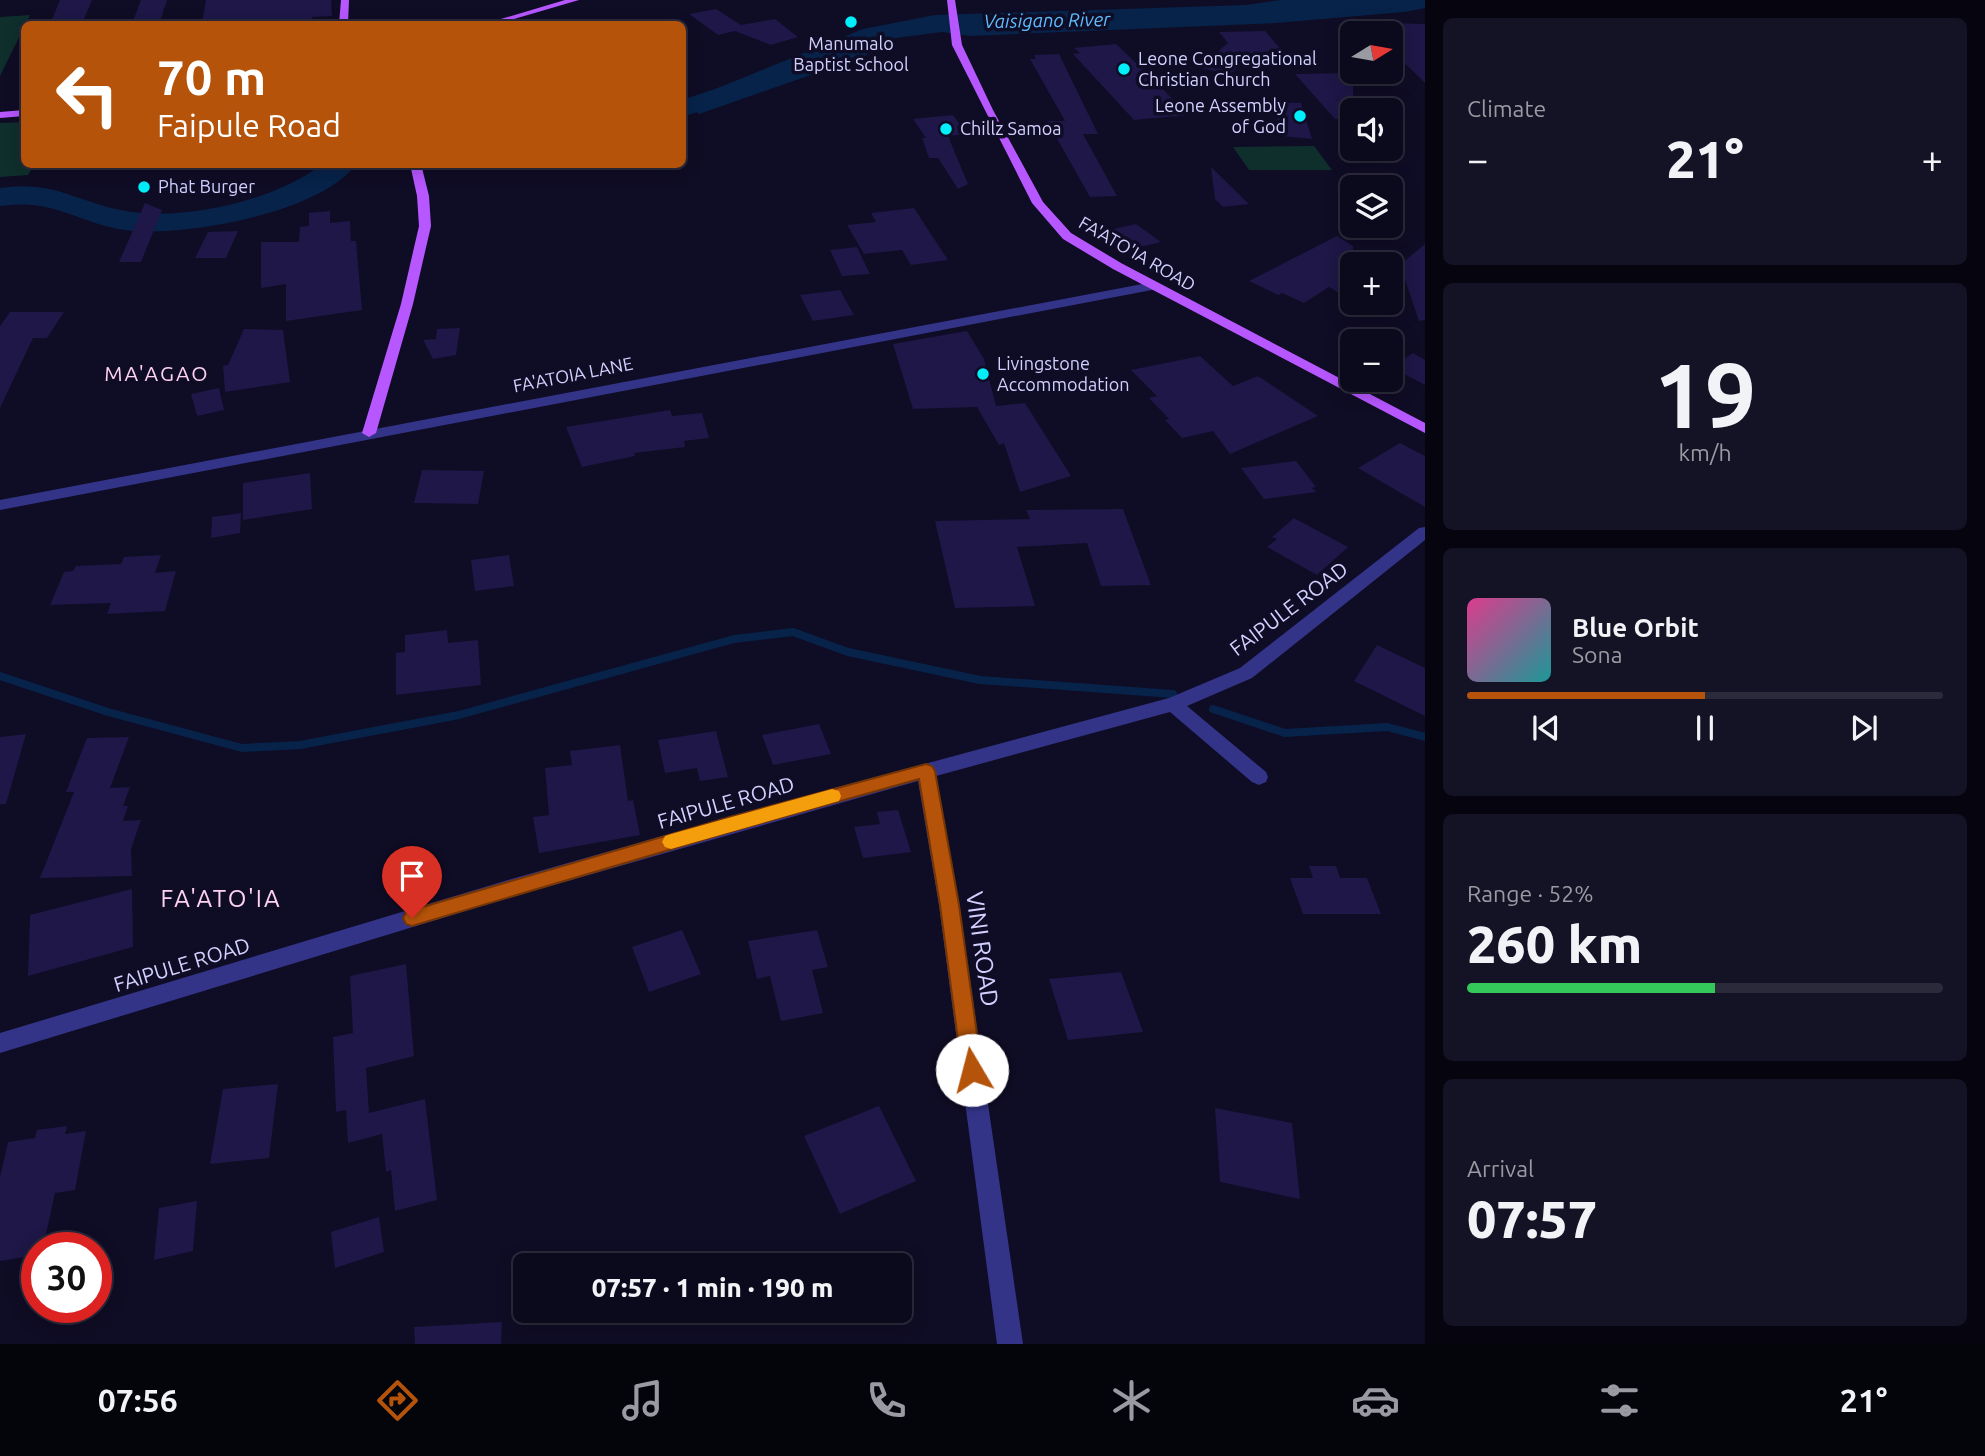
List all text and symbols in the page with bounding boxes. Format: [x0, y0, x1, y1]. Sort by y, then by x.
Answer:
water label: Vaisigano River [983, 8, 1111, 32]
marker: Manumalo Baptist School [843, 14, 859, 30]
north arrow [1340, 21, 1404, 84]
map controls [1340, 21, 1403, 392]
place label: Manumalo Baptist School [793, 33, 909, 74]
place label: Leone Congregational Christian Church [1138, 48, 1317, 89]
icon: left [42, 49, 133, 140]
text: 70 m [157, 49, 266, 104]
marker: Leone Congregational Christian Church [1116, 61, 1132, 77]
place label: Leone Assembly of God [1155, 95, 1286, 136]
text: Climate [1467, 96, 1546, 121]
button: sound [1340, 98, 1403, 161]
text: Faipule Road [157, 107, 341, 143]
marker: Leone Assembly of God [1292, 108, 1308, 124]
place label: Chillz Samoa [960, 118, 1062, 138]
marker: Chillz Samoa [938, 121, 954, 137]
text: 21° [1666, 130, 1744, 188]
text: − [1467, 138, 1488, 180]
text: + [1922, 138, 1943, 180]
button: layers [1340, 175, 1403, 238]
place label: Phat Burger [158, 176, 255, 196]
marker: Phat Burger [136, 179, 152, 195]
street label: FA'ATO'IA ROAD [1076, 212, 1199, 295]
button: + [1340, 252, 1403, 315]
button: − [1340, 329, 1403, 392]
text: 19 [1654, 343, 1756, 445]
street label: FA'ATOIA LANE [511, 353, 634, 395]
place label: Livingstone Accommodation [997, 353, 1129, 394]
district label: MA'AGAO [104, 361, 210, 385]
marker: Livingstone Accommodation [975, 366, 991, 382]
text: km/h [1678, 440, 1732, 465]
street label: FAIPULE ROAD [1225, 556, 1352, 660]
text: Blue Orbit [1572, 613, 1699, 642]
text: Sona [1572, 642, 1622, 667]
icon: previous [1527, 709, 1565, 747]
icon: pause [1686, 709, 1724, 747]
icon: next [1845, 709, 1883, 747]
street label: FAIPULE ROAD [655, 771, 797, 833]
pin [382, 846, 442, 918]
icon: arrive [393, 857, 431, 895]
text: Range · 52% [1467, 881, 1594, 906]
district label: FA'ATO'IA [160, 885, 282, 912]
street label: VINI ROAD [961, 890, 1004, 1008]
text: 260 km [1467, 915, 1642, 973]
street label: FAIPULE ROAD [111, 932, 253, 996]
position arrow [935, 1033, 1009, 1107]
text: Arrival [1467, 1156, 1534, 1181]
text: 07:57 [1467, 1190, 1597, 1248]
speed limit sign: 30 [21, 1232, 112, 1323]
text: 07:57 · 1 min · 190 m [592, 1273, 833, 1302]
icon: directions [373, 1376, 422, 1425]
icon: music [618, 1376, 667, 1425]
icon: phone [862, 1376, 911, 1425]
icon: climate [1107, 1376, 1156, 1425]
icon: car [1351, 1376, 1400, 1425]
icon: filters [1595, 1376, 1644, 1425]
text: 07:56 [98, 1382, 178, 1418]
text: 21° [1840, 1382, 1887, 1418]

